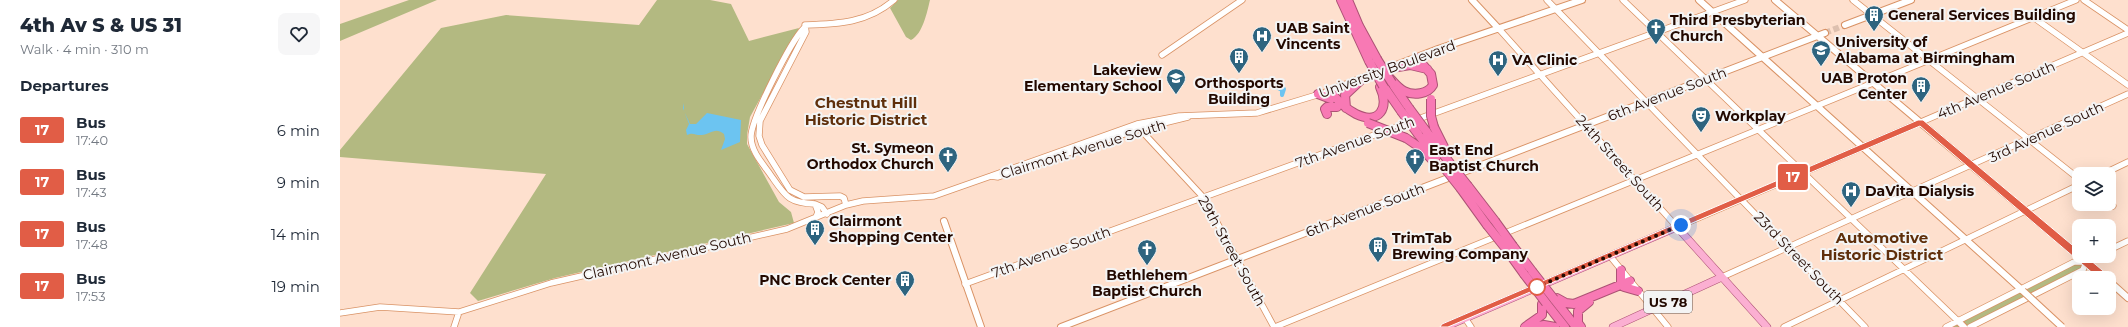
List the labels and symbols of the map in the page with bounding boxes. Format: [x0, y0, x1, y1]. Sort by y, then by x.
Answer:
building icon: General Services Building [1863, 4, 1885, 32]
place label: General Services Building [1888, 6, 2076, 24]
place label: Third Presbyterian Church [1670, 11, 1806, 45]
church icon: Third Presbyterian Church [1645, 17, 1667, 45]
place label: UAB Saint Vincents [1275, 19, 1350, 53]
hospital icon: UAB Saint Vincents [1251, 25, 1273, 53]
place label: University of Alabama at Birmingham [1834, 33, 2015, 67]
street label: University Boulevard [1316, 36, 1458, 102]
school or university icon: University of Alabama at Birmingham [1810, 39, 1832, 67]
building icon: Orthosports Building [1228, 46, 1250, 74]
hospital icon: VA Clinic [1487, 49, 1509, 77]
place label: VA Clinic [1511, 51, 1578, 69]
street label: 4th Avenue South [1934, 57, 2058, 123]
place label: Lakeview Elementary School [1024, 61, 1163, 95]
street label: 6th Avenue South [1605, 63, 1729, 125]
school or university icon: Lakeview Elementary School [1165, 67, 1187, 95]
place label: UAB Proton Center [1821, 69, 1907, 103]
place label: Orthosports Building [1194, 74, 1284, 108]
building icon: UAB Proton Center [1910, 75, 1932, 103]
district label: Chestnut Hill Historic District [805, 93, 928, 129]
street label: 3rd Avenue South [1986, 97, 2106, 167]
theatre icon: Workplay [1690, 105, 1712, 133]
place label: Workplay [1715, 107, 1786, 125]
street label: 24th Street South [1572, 111, 1668, 215]
street label: 7th Avenue South [1293, 112, 1417, 172]
street label: Clairmont Avenue South [998, 115, 1168, 183]
place label: St. Symeon Orthodox Church [807, 139, 934, 173]
place label: East End Baptist Church [1429, 141, 1539, 175]
church icon: St. Symeon Orthodox Church [937, 145, 959, 173]
church icon: East End Baptist Church [1404, 147, 1426, 175]
line badge: 17 [1775, 164, 1811, 190]
street label: 6th Avenue South [1303, 179, 1427, 241]
hospital icon: DaVita Dialysis [1840, 180, 1862, 208]
place label: DaVita Dialysis [1865, 182, 1975, 200]
street label: 29th Street South [1194, 193, 1270, 309]
street label: 23rd Street South [1750, 208, 1848, 308]
place label: Clairmont Shopping Center [829, 212, 953, 246]
your location [1671, 215, 1691, 235]
building icon: Clairmont Shopping Center [804, 218, 826, 246]
street label: 7th Avenue South [989, 222, 1113, 282]
street label: Clairmont Avenue South [581, 228, 753, 284]
district label: Automotive Historic District [1821, 228, 1944, 264]
place label: TrimTab Brewing Company [1392, 229, 1529, 263]
building icon: TrimTab Brewing Company [1367, 235, 1389, 263]
church icon: Bethlehem Baptist Church [1136, 238, 1158, 266]
place label: Bethlehem Baptist Church [1092, 266, 1202, 300]
building icon: PNC Brock Center [894, 269, 916, 297]
place label: PNC Brock Center [759, 271, 891, 289]
unlabelled marker [1528, 278, 1546, 296]
road number: US 78 [1644, 291, 1692, 313]

